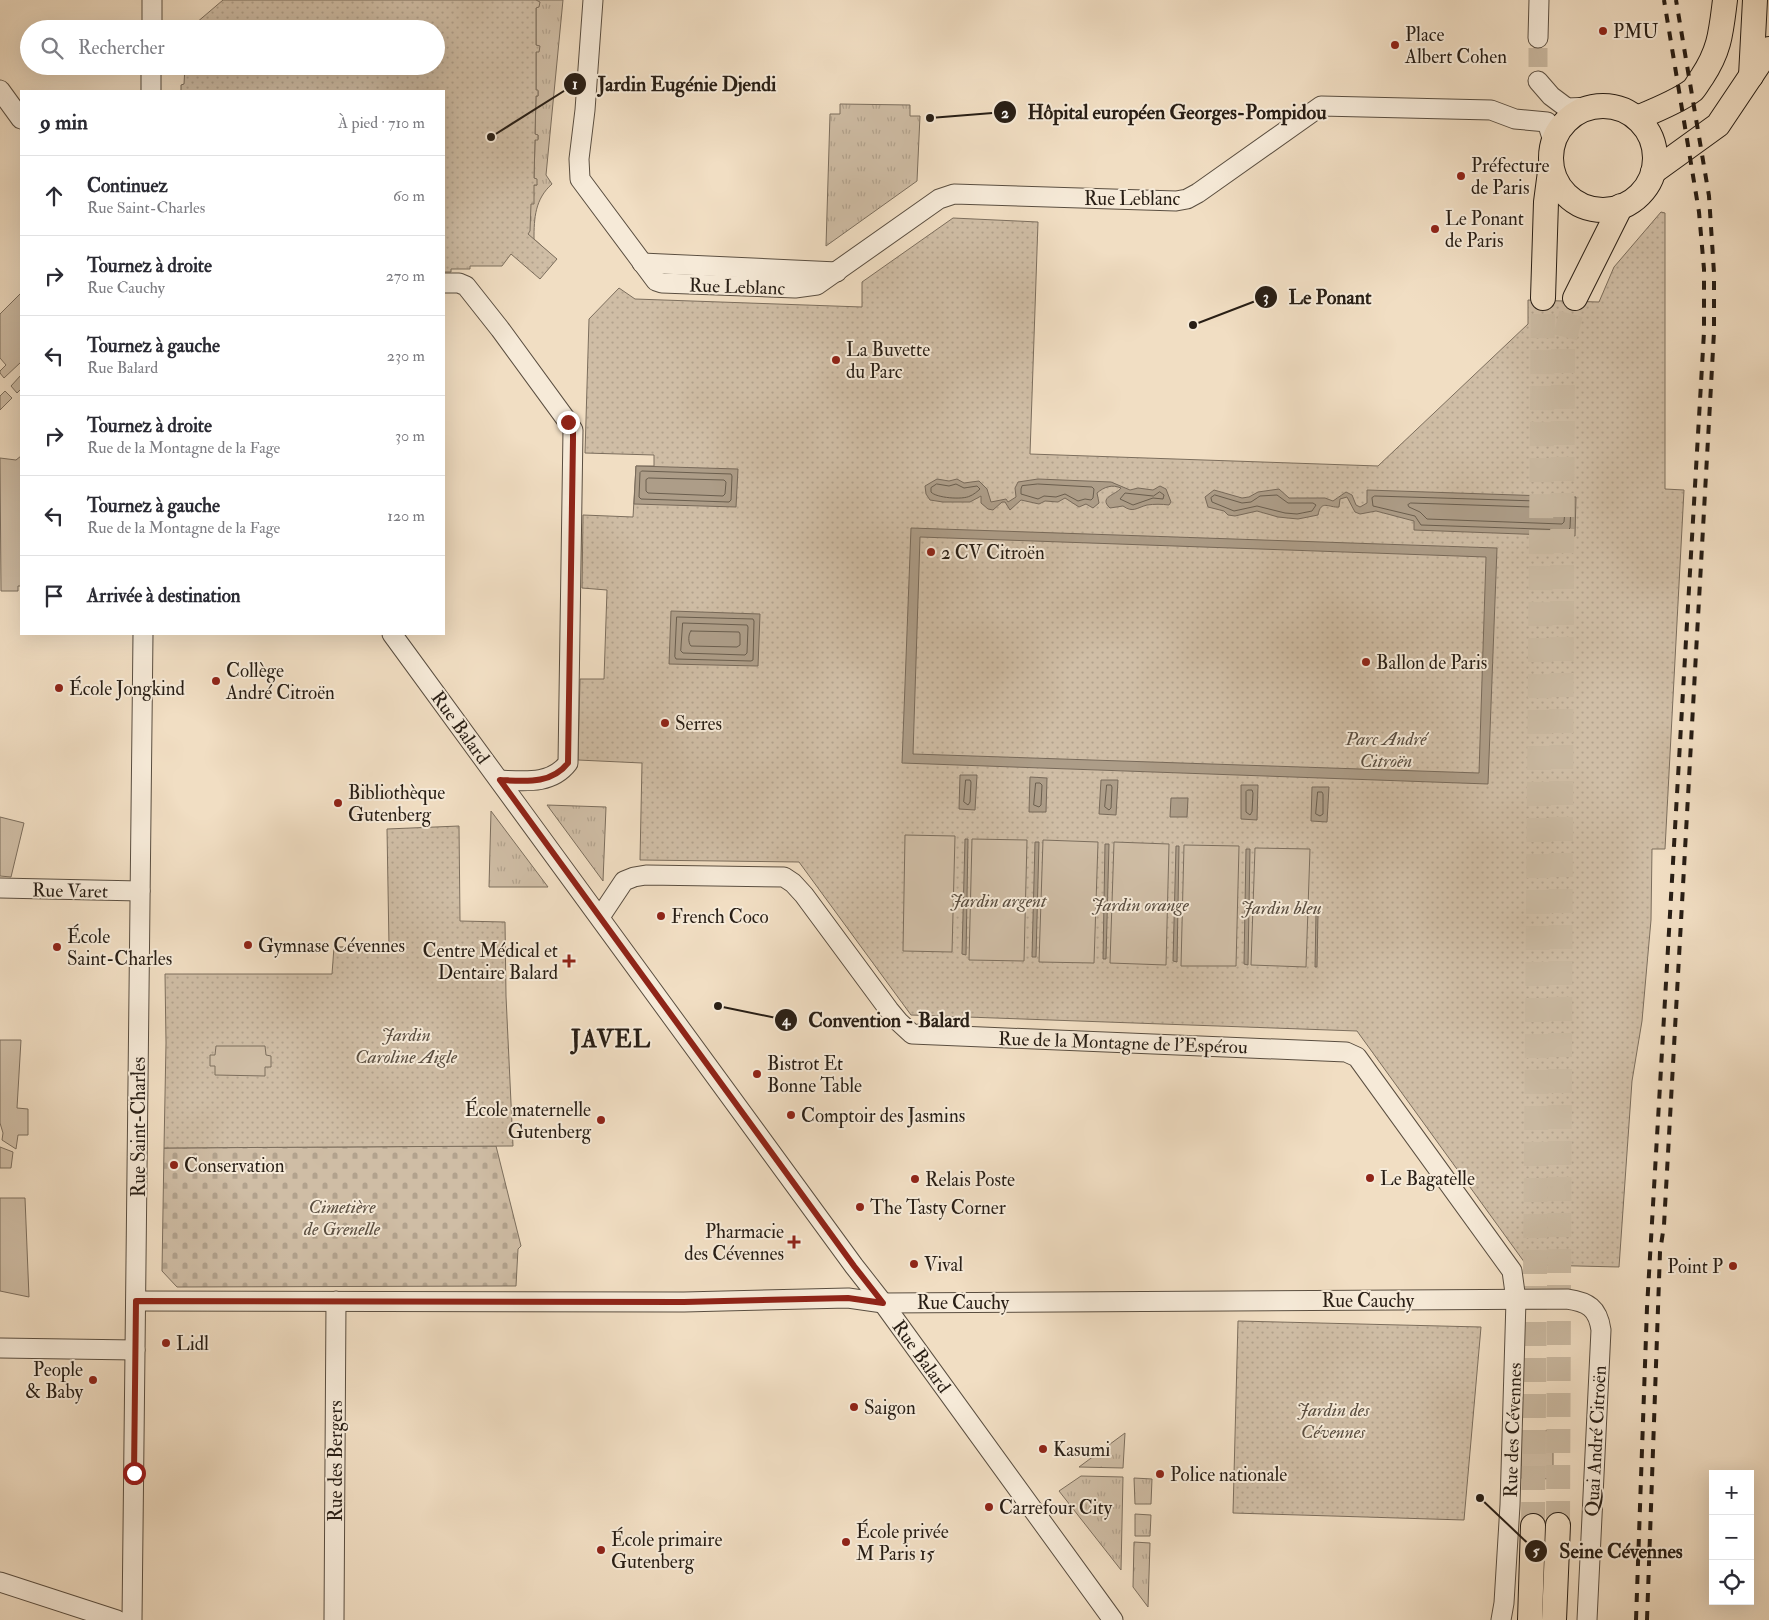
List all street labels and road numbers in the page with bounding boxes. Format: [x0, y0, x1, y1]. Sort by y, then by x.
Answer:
street label: Rue Leblanc [1084, 187, 1180, 211]
street label: Rue Leblanc [688, 273, 786, 301]
street label: Rue Balard [426, 686, 495, 769]
street label: Rue Varet [32, 878, 108, 904]
street label: Rue de la Montagne de l'Espérou [998, 1027, 1248, 1060]
street label: Rue Saint-Charles [127, 1057, 151, 1197]
street label: Rue Cauchy [1322, 1289, 1415, 1313]
street label: Rue Cauchy [917, 1291, 1010, 1315]
street label: Rue Balard [887, 1315, 956, 1398]
street label: Rue des Cévennes [1499, 1362, 1527, 1498]
street label: Quai André Citroën [1580, 1365, 1612, 1517]
street label: Rue des Bergers [324, 1400, 348, 1522]

